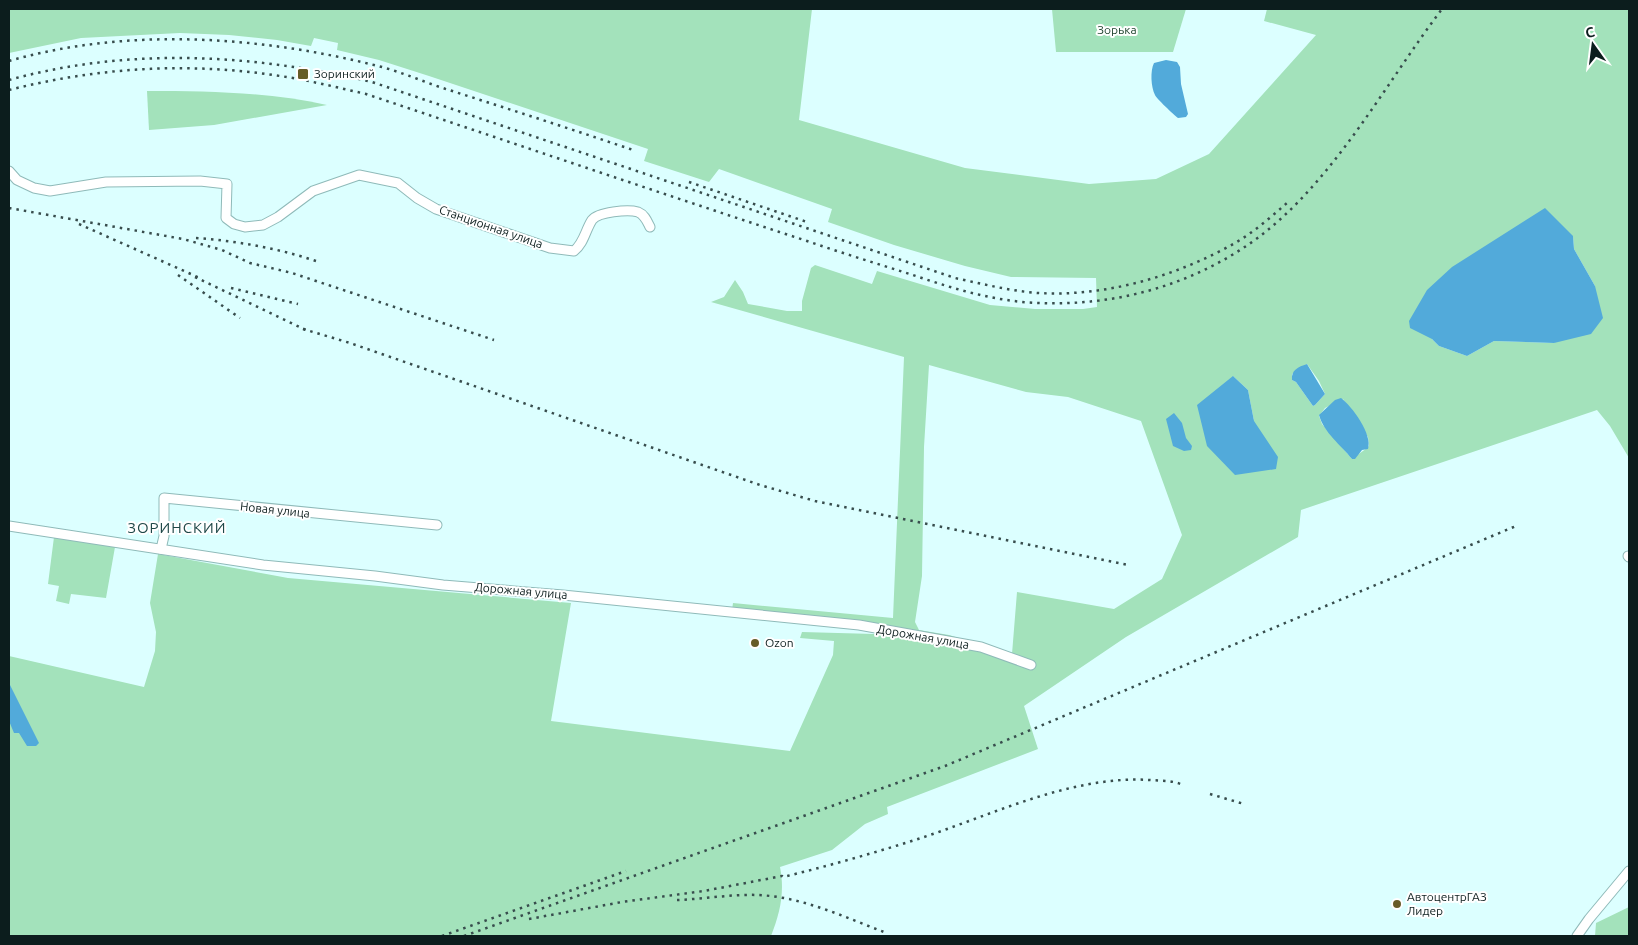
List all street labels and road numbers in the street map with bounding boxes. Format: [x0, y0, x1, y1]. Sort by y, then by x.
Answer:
street label: Станционная улица [438, 203, 545, 250]
street label: Новая улица [239, 499, 311, 520]
street label: Дорожная улица [474, 580, 568, 601]
street label: Дорожная улица [876, 622, 970, 651]

